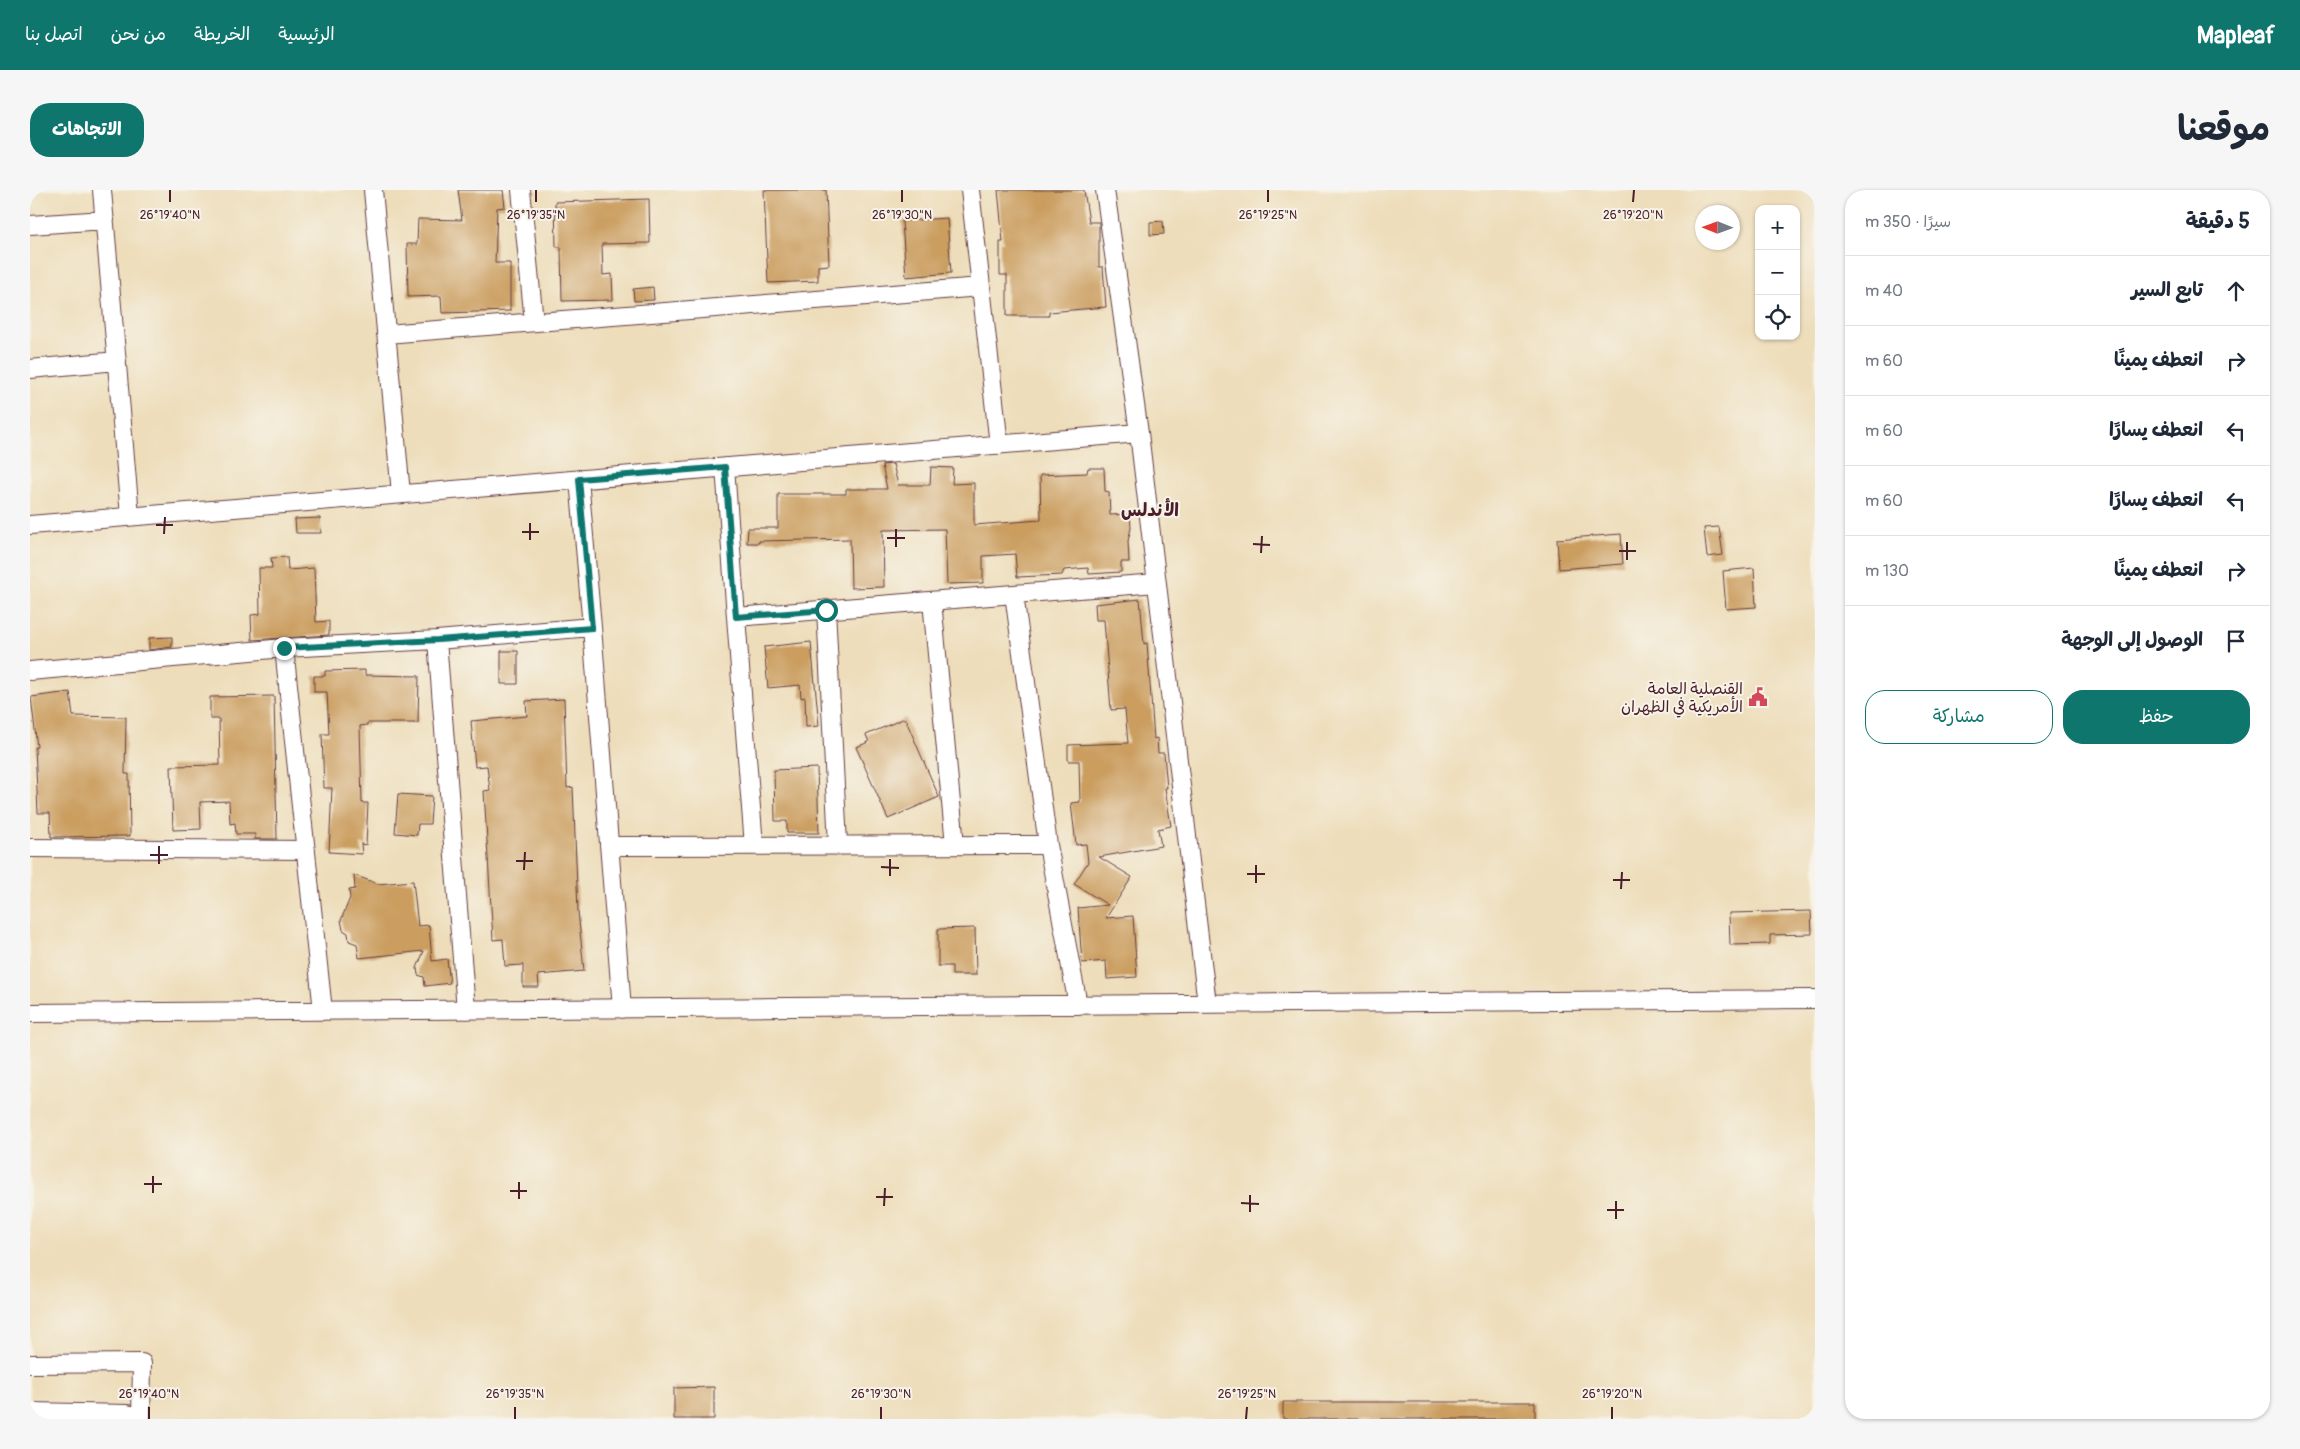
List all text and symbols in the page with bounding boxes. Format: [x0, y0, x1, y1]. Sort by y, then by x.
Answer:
text: Mapleaf [2197, 21, 2275, 50]
text: اتصل بنا [25, 23, 83, 46]
text: من نحن [111, 23, 166, 46]
text: الخريطة [194, 23, 250, 46]
text: الرئيسية [278, 23, 335, 46]
button: الاتجاهات [30, 103, 144, 157]
text: موقعنا [2177, 107, 2270, 151]
north arrow [1695, 205, 1740, 250]
map controls [1755, 205, 1800, 340]
button: + [1755, 205, 1800, 250]
text: 26°19'40"N [140, 208, 200, 223]
text: 26°19'35"N [507, 208, 565, 223]
text: 26°19'30"N [872, 208, 932, 223]
text: 26°19'25"N [1239, 208, 1297, 223]
text: 26°19'20"N [1603, 208, 1663, 223]
text: 5 دقيقة [2186, 208, 2250, 235]
text: سيرًا · 350 m [1865, 212, 1951, 232]
button: − [1755, 250, 1800, 295]
icon: ahead [2222, 277, 2250, 305]
text: تابع السير [2131, 278, 2203, 302]
text: 40 m [1865, 281, 1903, 301]
button: locate [1755, 295, 1800, 340]
icon: right [2222, 347, 2250, 375]
text: انعطف يمينًا [2114, 348, 2203, 372]
text: 60 m [1865, 351, 1903, 371]
icon: left [2222, 417, 2250, 445]
text: انعطف يسارًا [2109, 418, 2203, 442]
text: 60 m [1865, 421, 1903, 441]
icon: left [2222, 487, 2250, 515]
text: انعطف يسارًا [2109, 488, 2203, 512]
text: 60 m [1865, 491, 1903, 511]
district label: الأندلس [1121, 498, 1179, 522]
icon: right [2222, 557, 2250, 585]
text: انعطف يمينًا [2114, 558, 2203, 582]
text: 130 m [1865, 561, 1909, 581]
route start [815, 599, 838, 622]
icon: arrive [2222, 627, 2250, 655]
text: الوصول إلى الوجهة [2061, 628, 2203, 652]
route end [273, 637, 296, 660]
place label: القنصلية العامة الأمريكية في الظهران [1621, 679, 1743, 718]
public building icon: القنصلية العامة الأمريكية في الظهران [1747, 686, 1769, 708]
button: مشاركة [1865, 690, 2053, 744]
button: حفظ [2063, 690, 2250, 744]
text: 26°19'40"N [119, 1387, 179, 1402]
text: 26°19'35"N [486, 1387, 544, 1402]
text: 26°19'30"N [851, 1387, 911, 1402]
text: 26°19'25"N [1218, 1387, 1276, 1402]
text: 26°19'20"N [1582, 1387, 1642, 1402]

